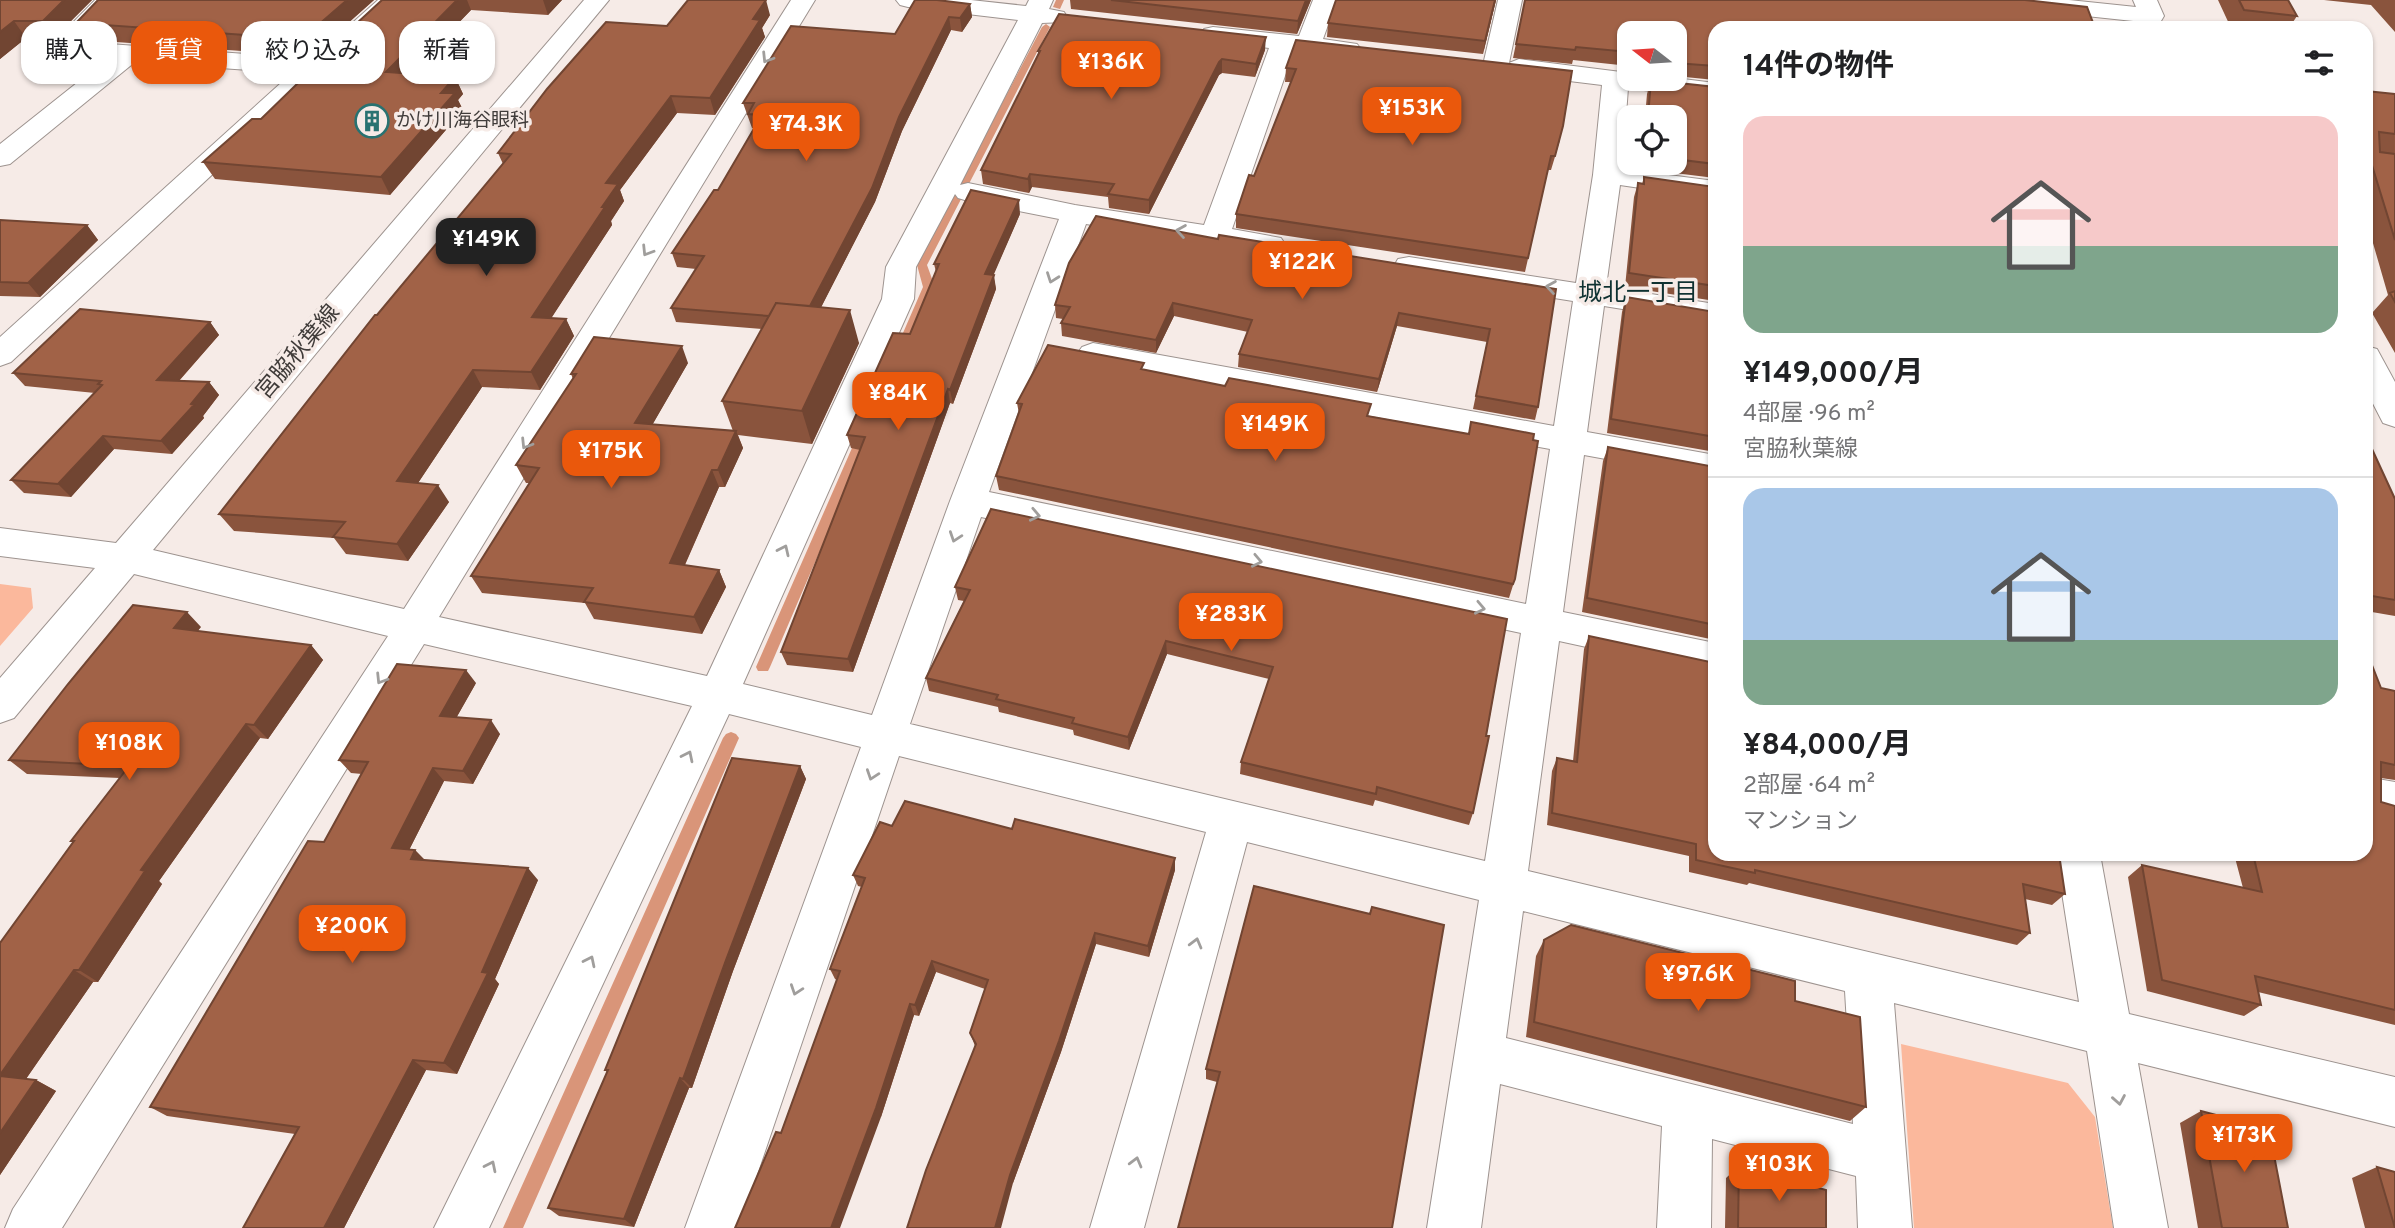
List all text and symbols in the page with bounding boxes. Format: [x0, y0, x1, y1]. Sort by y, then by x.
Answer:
chip: 購入 [21, 21, 117, 84]
chip: 賃貸 [131, 21, 227, 84]
chip: 絞り込み [241, 21, 385, 84]
chip: 新着 [399, 21, 495, 84]
north arrow [1617, 21, 1687, 91]
map controls [1617, 21, 1687, 175]
pin: ¥136K [1062, 42, 1160, 101]
icon: filters [2300, 44, 2338, 82]
text: ¥136K [1077, 49, 1145, 78]
text: 14件の物件 [1743, 49, 1894, 86]
one-way arrow [763, 50, 776, 63]
pin: ¥153K [1363, 88, 1461, 147]
text: ¥153K [1378, 95, 1446, 124]
building icon: かけ川海谷眼科 [353, 102, 391, 140]
pin: ¥74.3K [749, 104, 863, 163]
button: locate [1617, 105, 1687, 175]
place label: かけ川海谷眼科 [396, 109, 529, 133]
text: ¥74.3K [769, 111, 843, 140]
icon: home [1978, 162, 2104, 288]
pin: ¥149K [437, 218, 535, 278]
one-way arrow [1175, 223, 1187, 238]
text: ¥149K [452, 226, 520, 255]
pin: ¥122K [1253, 242, 1351, 301]
one-way arrow [642, 243, 655, 256]
text: ¥122K [1268, 249, 1336, 278]
one-way arrow [1046, 272, 1060, 284]
district label: 城北一丁目 [1578, 279, 1698, 309]
one-way arrow [1545, 280, 1557, 295]
street label: 宮脇秋葉線 [251, 300, 347, 406]
text: ¥149,000/月 [1743, 356, 1924, 393]
pin: ¥84K [857, 372, 939, 432]
text: ¥84K [868, 380, 928, 409]
text: 4部屋 · 96 m² [1743, 400, 1875, 429]
pin: ¥149K [1226, 404, 1324, 463]
text: ¥149K [1241, 411, 1309, 440]
pin: ¥175K [562, 430, 660, 490]
one-way arrow [522, 436, 535, 449]
text: 宮脇秋葉線 [1743, 436, 1858, 465]
text: ¥175K [578, 438, 644, 467]
one-way arrow [1029, 506, 1041, 521]
one-way arrow [949, 531, 963, 543]
icon: home [1978, 534, 2104, 660]
one-way arrow [775, 545, 789, 557]
one-way arrow [1251, 553, 1263, 568]
pin: ¥283K [1182, 594, 1280, 653]
one-way arrow [1474, 599, 1486, 614]
text: ¥283K [1195, 601, 1267, 630]
one-way arrow [377, 672, 390, 685]
pin: ¥108K [80, 722, 178, 782]
text: ¥84,000/月 [1743, 728, 1912, 765]
text: ¥108K [95, 730, 163, 759]
one-way arrow [680, 751, 694, 763]
one-way arrow [866, 769, 880, 781]
text: 2部屋 · 64 m² [1743, 772, 1875, 801]
text: マンション [1743, 808, 1858, 837]
pin: ¥200K [303, 906, 401, 965]
text: ¥200K [315, 913, 389, 942]
one-way arrow [1188, 937, 1202, 949]
pin: ¥97.6K [1641, 954, 1755, 1013]
one-way arrow [581, 956, 595, 969]
text: ¥97.6K [1661, 961, 1735, 990]
one-way arrow [790, 983, 804, 995]
one-way arrow [2110, 1094, 2125, 1106]
pin: ¥173K [2195, 1114, 2293, 1174]
text: ¥173K [2211, 1122, 2277, 1151]
pin: ¥103K [1730, 1144, 1828, 1203]
text: ¥103K [1745, 1151, 1813, 1180]
one-way arrow [1127, 1156, 1142, 1168]
one-way arrow [483, 1161, 497, 1174]

